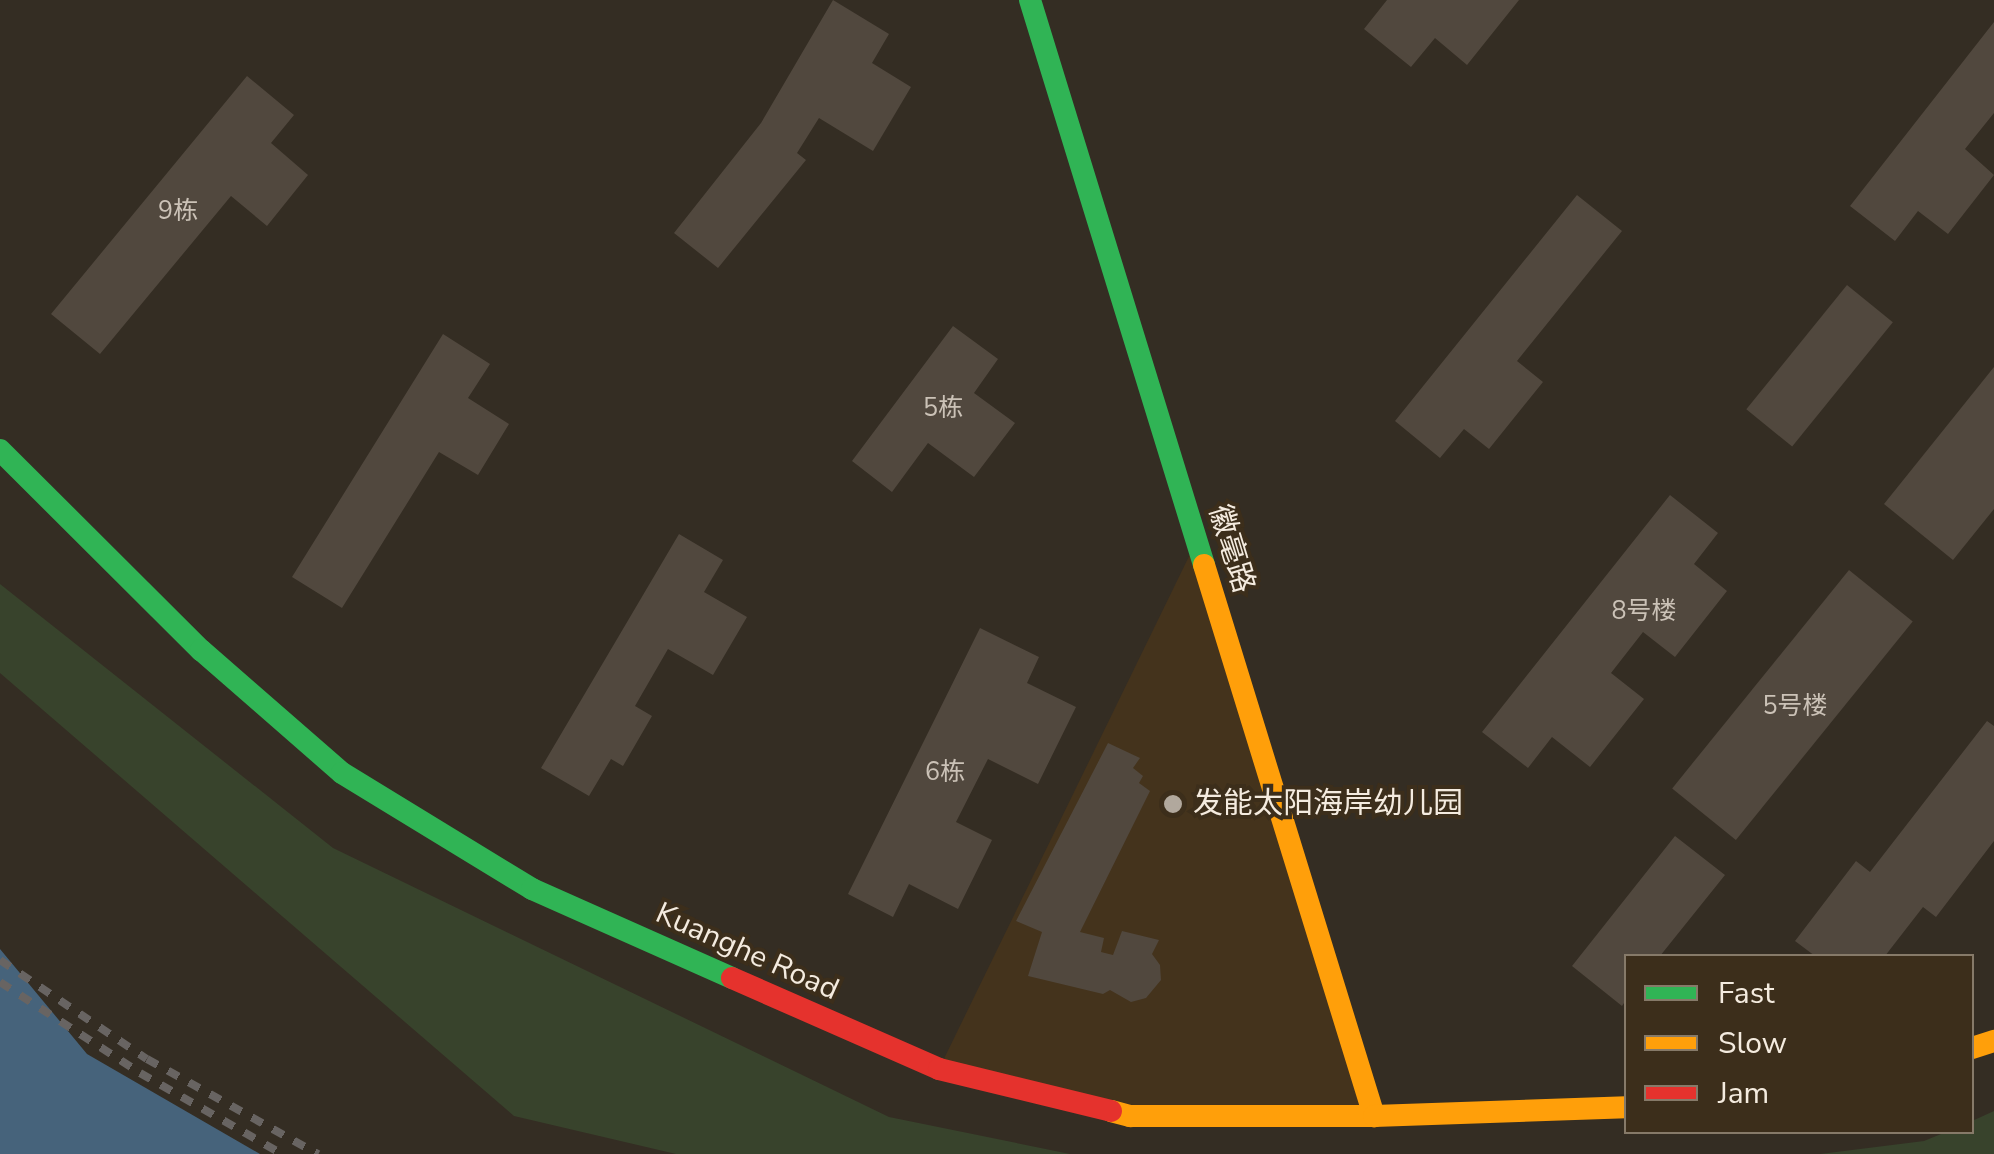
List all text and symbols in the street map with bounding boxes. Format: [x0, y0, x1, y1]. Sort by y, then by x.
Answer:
house number: 9栋 [158, 196, 198, 226]
house number: 5栋 [923, 393, 963, 423]
street label: 徽毫路 [1201, 501, 1261, 597]
house number: 8号楼 [1612, 596, 1676, 626]
house number: 5号楼 [1763, 691, 1827, 721]
house number: 6栋 [925, 757, 965, 787]
place label: 发能太阳海岸幼儿园 [1193, 786, 1463, 822]
marker: 发能太阳海岸幼儿园 [1162, 793, 1184, 815]
street label: Kuanghe Road [650, 896, 844, 1008]
legend [1624, 954, 1974, 1134]
text: Fast [1718, 973, 1775, 1014]
text: Slow [1718, 1023, 1787, 1064]
text: Jam [1718, 1073, 1769, 1114]

